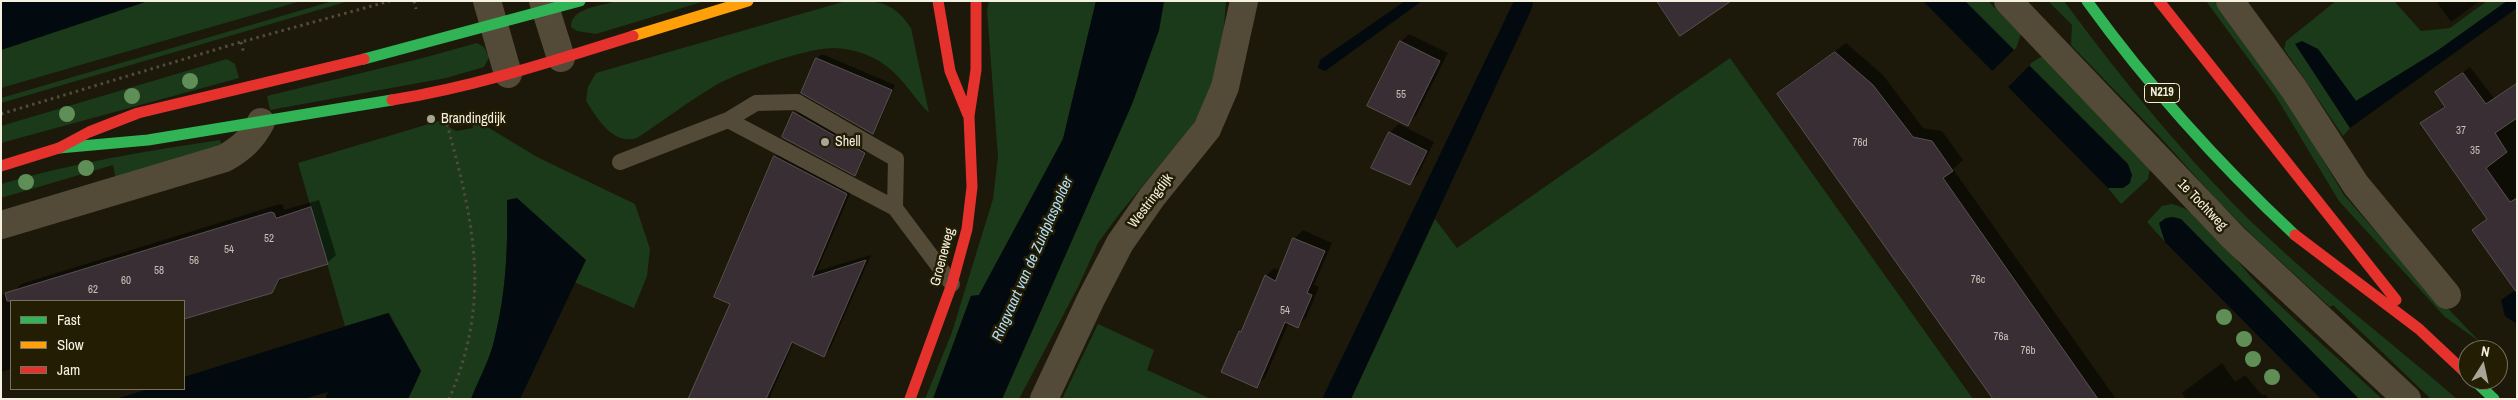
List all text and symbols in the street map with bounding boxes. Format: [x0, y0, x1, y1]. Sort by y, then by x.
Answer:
road number: N219 [2144, 84, 2180, 102]
house number: 55 [1396, 88, 1406, 102]
place label: Brandingdijk [441, 111, 505, 127]
marker: Brandingdijk [425, 113, 437, 125]
house number: 37 [2456, 124, 2466, 138]
place label: Shell [835, 134, 861, 150]
marker: Shell [819, 136, 831, 148]
house number: 76d [1852, 136, 1868, 150]
house number: 35 [2470, 144, 2480, 158]
street label: Westringdijk [1125, 171, 1177, 231]
water label: Ringvaart van de Zuidplaspolder [988, 174, 1078, 344]
street label: 1e Tochtweg [2174, 176, 2230, 234]
street label: Groeneweg [927, 226, 959, 288]
house number: 52 [264, 232, 274, 246]
house number: 54 [224, 243, 234, 257]
house number: 56 [189, 254, 199, 268]
house number: 58 [154, 264, 164, 278]
house number: 76c [1971, 273, 1985, 287]
house number: 60 [121, 274, 131, 288]
house number: 62 [88, 283, 98, 297]
legend [10, 300, 185, 390]
house number: 54 [1280, 304, 1290, 318]
text: Fast [57, 309, 80, 330]
house number: 76a [1993, 330, 2009, 344]
text: Slow [57, 334, 84, 355]
north arrow [2458, 340, 2508, 390]
text: N [2480, 342, 2491, 361]
house number: 76b [2020, 344, 2036, 358]
text: Jam [57, 359, 80, 380]

